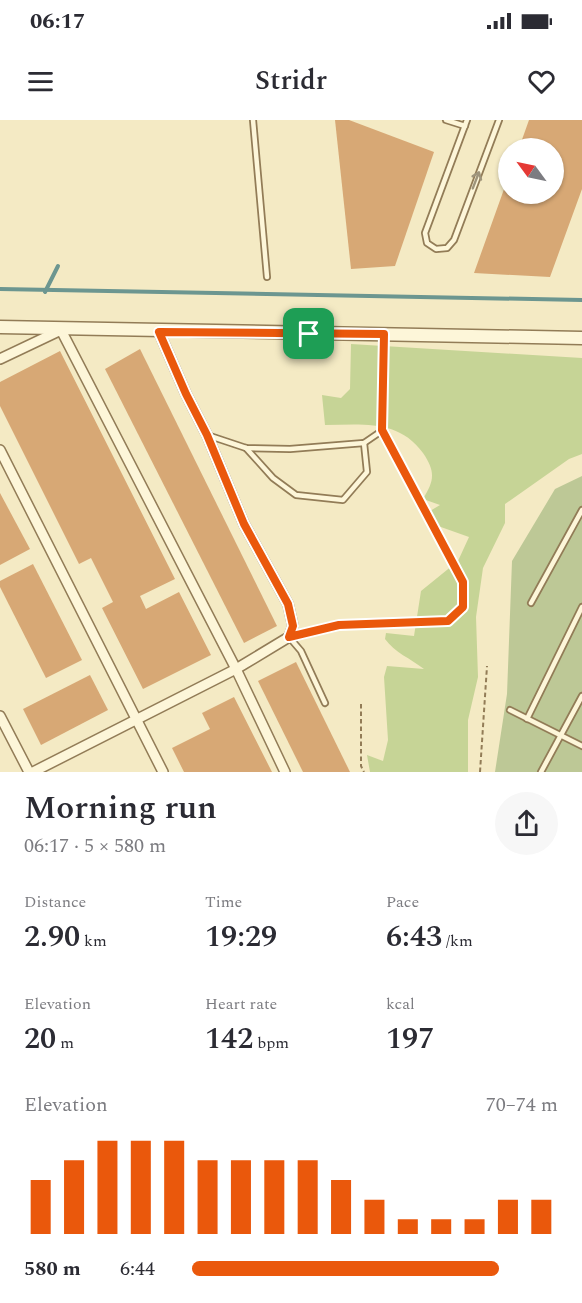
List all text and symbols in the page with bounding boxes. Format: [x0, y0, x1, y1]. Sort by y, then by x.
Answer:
text: 06:17 [30, 5, 85, 38]
text: Stridr [255, 60, 327, 102]
icon: menu [24, 65, 57, 98]
icon: heart [525, 65, 558, 98]
north arrow [498, 138, 564, 204]
map controls [498, 138, 564, 204]
one-way arrow [471, 171, 482, 190]
pin [283, 308, 334, 359]
icon: arrive [292, 317, 325, 350]
text: Morning run [24, 783, 217, 833]
button: share [495, 792, 558, 855]
text: 06:17 · 5 × 580 m [24, 831, 166, 861]
text: Distance [24, 890, 86, 914]
text: Time [205, 890, 242, 914]
text: Pace [386, 890, 419, 914]
text: 2.90 [24, 914, 80, 960]
text: 19:29 [205, 914, 277, 960]
text: 6:43 [386, 914, 442, 960]
text: km [80, 929, 107, 953]
text: /km [442, 929, 473, 953]
text: Elevation [24, 992, 91, 1016]
text: Heart rate [205, 992, 277, 1016]
text: kcal [386, 992, 415, 1016]
text: 20 [24, 1016, 56, 1062]
text: 142 [205, 1016, 253, 1062]
text: 197 [386, 1016, 434, 1062]
text: m [56, 1031, 74, 1055]
text: bpm [253, 1031, 289, 1055]
text: Elevation [24, 1090, 108, 1120]
text: 70–74 m [486, 1090, 558, 1120]
text: 580 m [24, 1254, 81, 1284]
text: 6:44 [120, 1254, 155, 1284]

